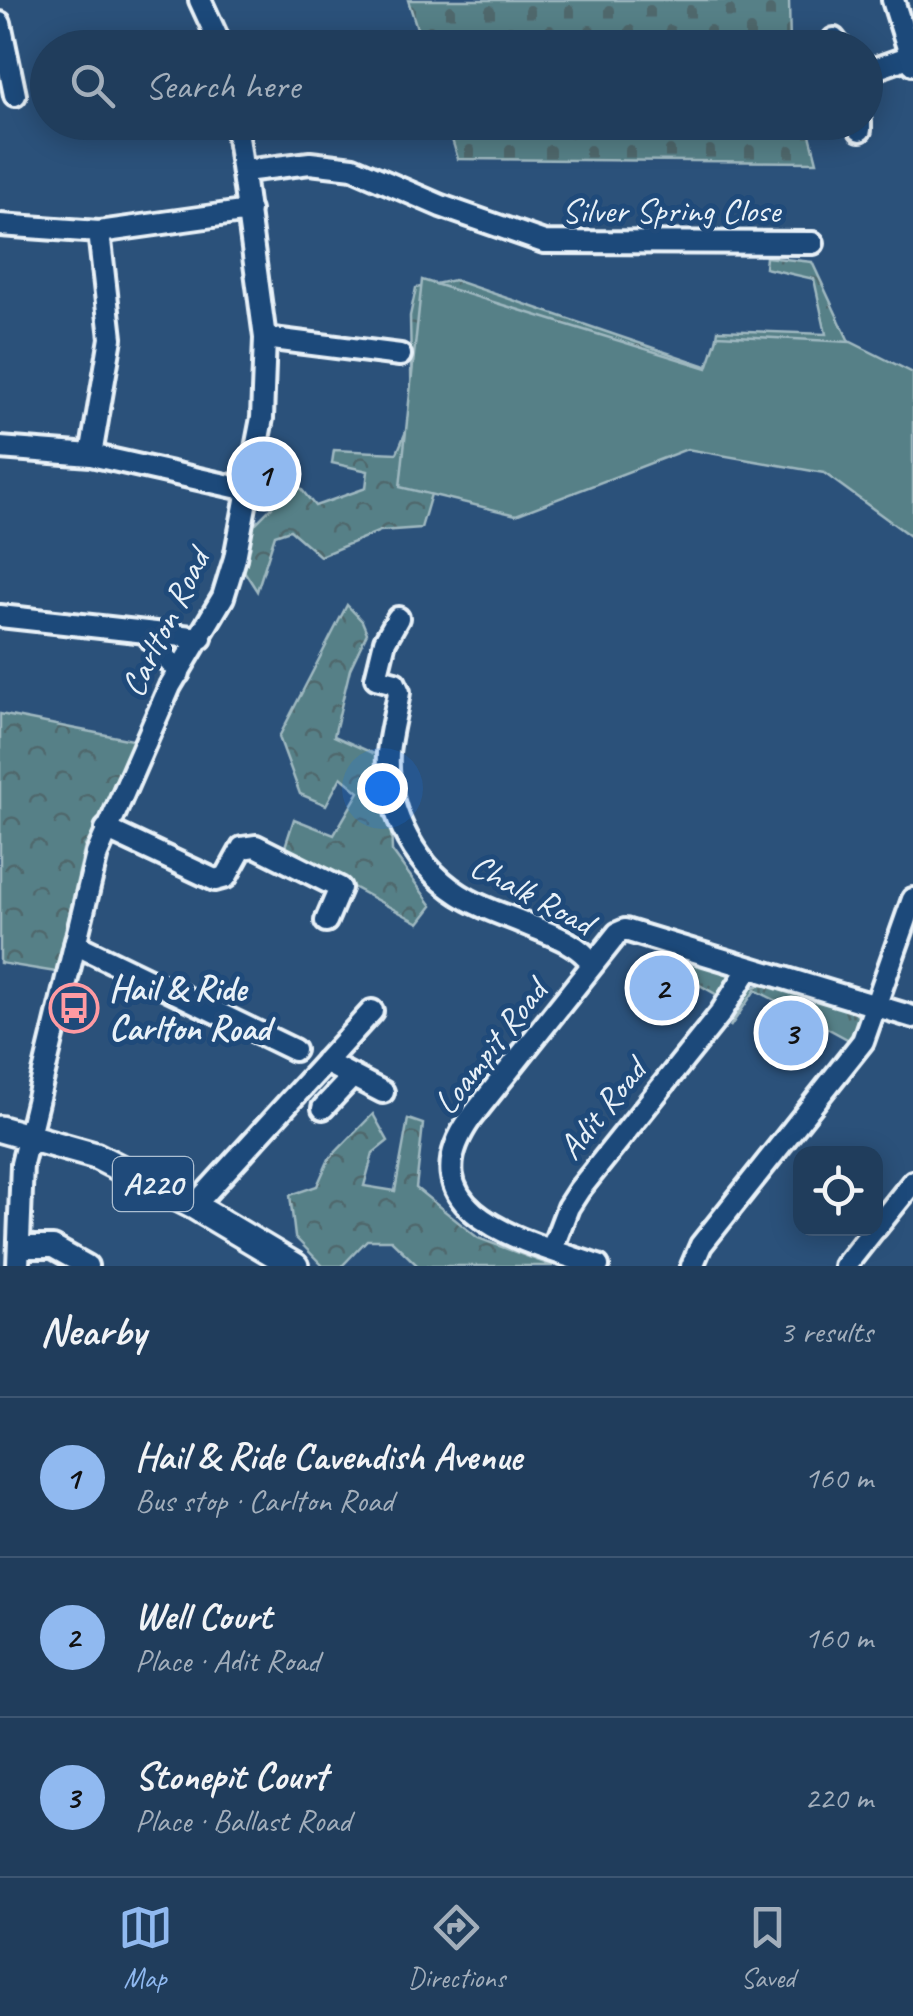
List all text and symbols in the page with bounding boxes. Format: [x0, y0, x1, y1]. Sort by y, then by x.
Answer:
search box [30, 30, 883, 140]
icon: search [65, 58, 120, 113]
text: Search here [145, 62, 300, 109]
street label: Silver Spring Close [562, 188, 783, 233]
pin: 1 [232, 436, 296, 512]
street label: Carlton Road [110, 537, 222, 704]
your location [357, 763, 408, 814]
street label: Chalk Road [463, 843, 606, 948]
pin: 2 [630, 950, 694, 1026]
place label: Hail & Ride Carlton Road [109, 966, 276, 1051]
street label: Loampit Road [423, 966, 560, 1124]
bus stop icon: Hail & Ride Carlton Road [48, 982, 100, 1034]
pin: 3 [758, 996, 824, 1070]
street label: Adit Road [548, 1045, 660, 1169]
map controls [793, 1146, 883, 1236]
button: locate [793, 1146, 883, 1236]
road number: A220 [113, 1157, 193, 1211]
text: Nearby [40, 1305, 146, 1358]
text: 3 results [779, 1311, 873, 1352]
text: Hail & Ride Cavendish Avenue [135, 1433, 522, 1480]
text: 1 [65, 1457, 80, 1498]
text: 160 m [804, 1457, 873, 1498]
text: Bus stop · Carlton Road [135, 1480, 393, 1521]
text: Well Court [135, 1593, 271, 1640]
text: 2 [65, 1617, 80, 1658]
text: 160 m [804, 1617, 873, 1658]
text: Place · Adit Road [135, 1640, 319, 1681]
text: Stonepit Court [135, 1753, 327, 1800]
text: 3 [65, 1777, 80, 1818]
text: 220 m [804, 1777, 873, 1818]
text: Place · Ballast Road [135, 1800, 351, 1841]
tab: Map [118, 1900, 173, 1995]
tab: Directions [408, 1900, 505, 1995]
tab: Saved [740, 1900, 795, 1995]

